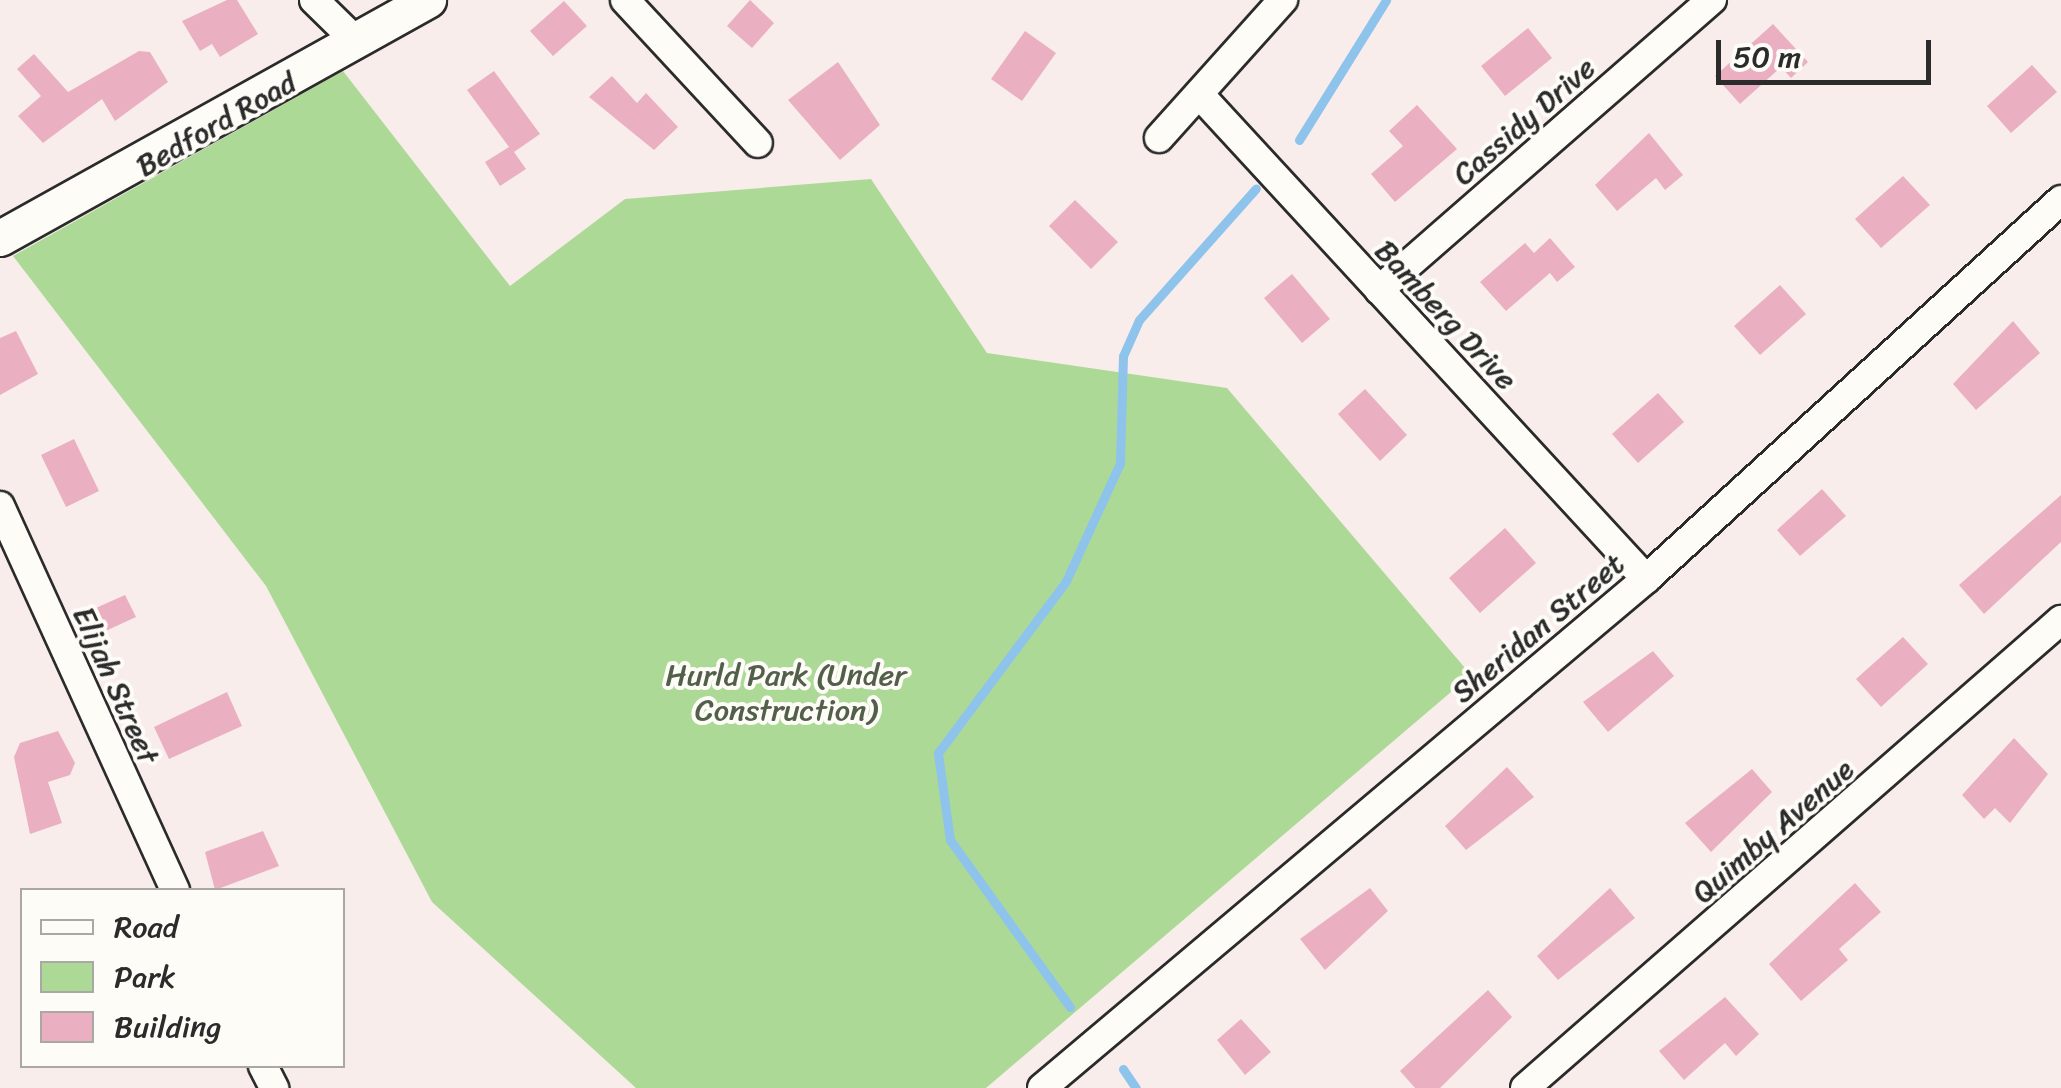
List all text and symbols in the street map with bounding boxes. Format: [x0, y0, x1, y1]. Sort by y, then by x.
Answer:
scale bar [1721, 20, 1936, 82]
text: 50 m [1733, 30, 1801, 84]
street label: Cassidy Drive [1446, 49, 1602, 193]
street label: Bedford Road [130, 64, 302, 184]
street label: Bamberg Drive [1367, 233, 1525, 397]
street label: Sheridan Street [1445, 546, 1631, 710]
street label: Elijah Street [65, 600, 167, 770]
park label: Hurld Park (Under Construction) [665, 657, 907, 728]
street label: Quimby Avenue [1685, 751, 1861, 911]
legend [20, 888, 345, 1068]
text: Road [114, 900, 178, 954]
text: Park [114, 950, 176, 1004]
text: Building [114, 1000, 221, 1054]

